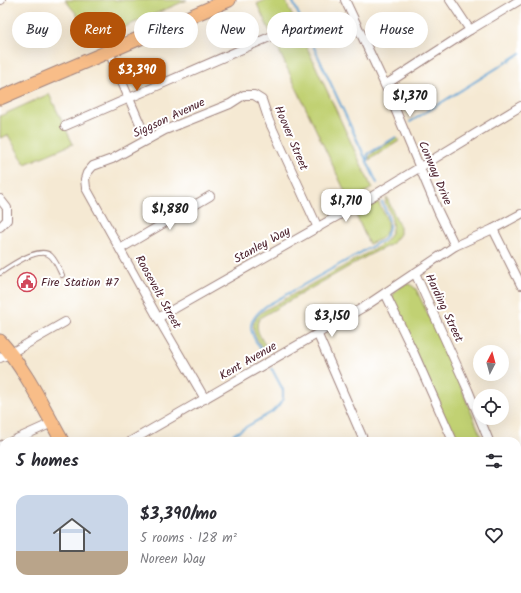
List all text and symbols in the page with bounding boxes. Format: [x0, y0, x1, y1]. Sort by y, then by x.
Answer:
chip: Buy [12, 12, 62, 48]
chip: Rent [70, 12, 126, 48]
chip: Filters [134, 12, 198, 48]
chip: New [206, 12, 259, 48]
chip: Apartment [267, 12, 357, 48]
chip: House [365, 12, 428, 48]
pin: $3,390 [104, 58, 170, 92]
text: $3,390 [118, 60, 156, 81]
pin: $1,370 [377, 84, 443, 118]
text: $1,370 [393, 86, 427, 107]
street label: Siggson Avenue [130, 93, 209, 143]
street label: Hoover Street [269, 103, 313, 174]
street label: Conway Drive [413, 138, 457, 209]
pin: $1,710 [313, 189, 379, 223]
text: $1,710 [330, 191, 362, 212]
pin: $1,880 [137, 197, 203, 231]
text: $1,880 [151, 199, 189, 220]
street label: Stanley Way [230, 221, 294, 268]
street label: Roosevelt Street [130, 252, 186, 333]
public building icon: Fire Station #7 [16, 271, 38, 293]
street label: Harding Street [420, 271, 468, 346]
place label: Fire Station #7 [41, 273, 119, 292]
pin: $3,150 [299, 304, 365, 338]
text: $3,150 [314, 306, 350, 327]
street label: Kent Avenue [216, 337, 281, 385]
north arrow [473, 345, 509, 381]
map controls [473, 345, 509, 425]
button: locate [473, 389, 509, 425]
text: 5 homes [16, 448, 79, 475]
icon: filters [483, 450, 505, 472]
text: $3,390/mo [140, 501, 217, 528]
icon: home [48, 511, 96, 559]
icon: heart [483, 524, 505, 546]
text: 5 rooms · 128 m² [140, 528, 237, 549]
text: Noreen Way [140, 549, 205, 570]

